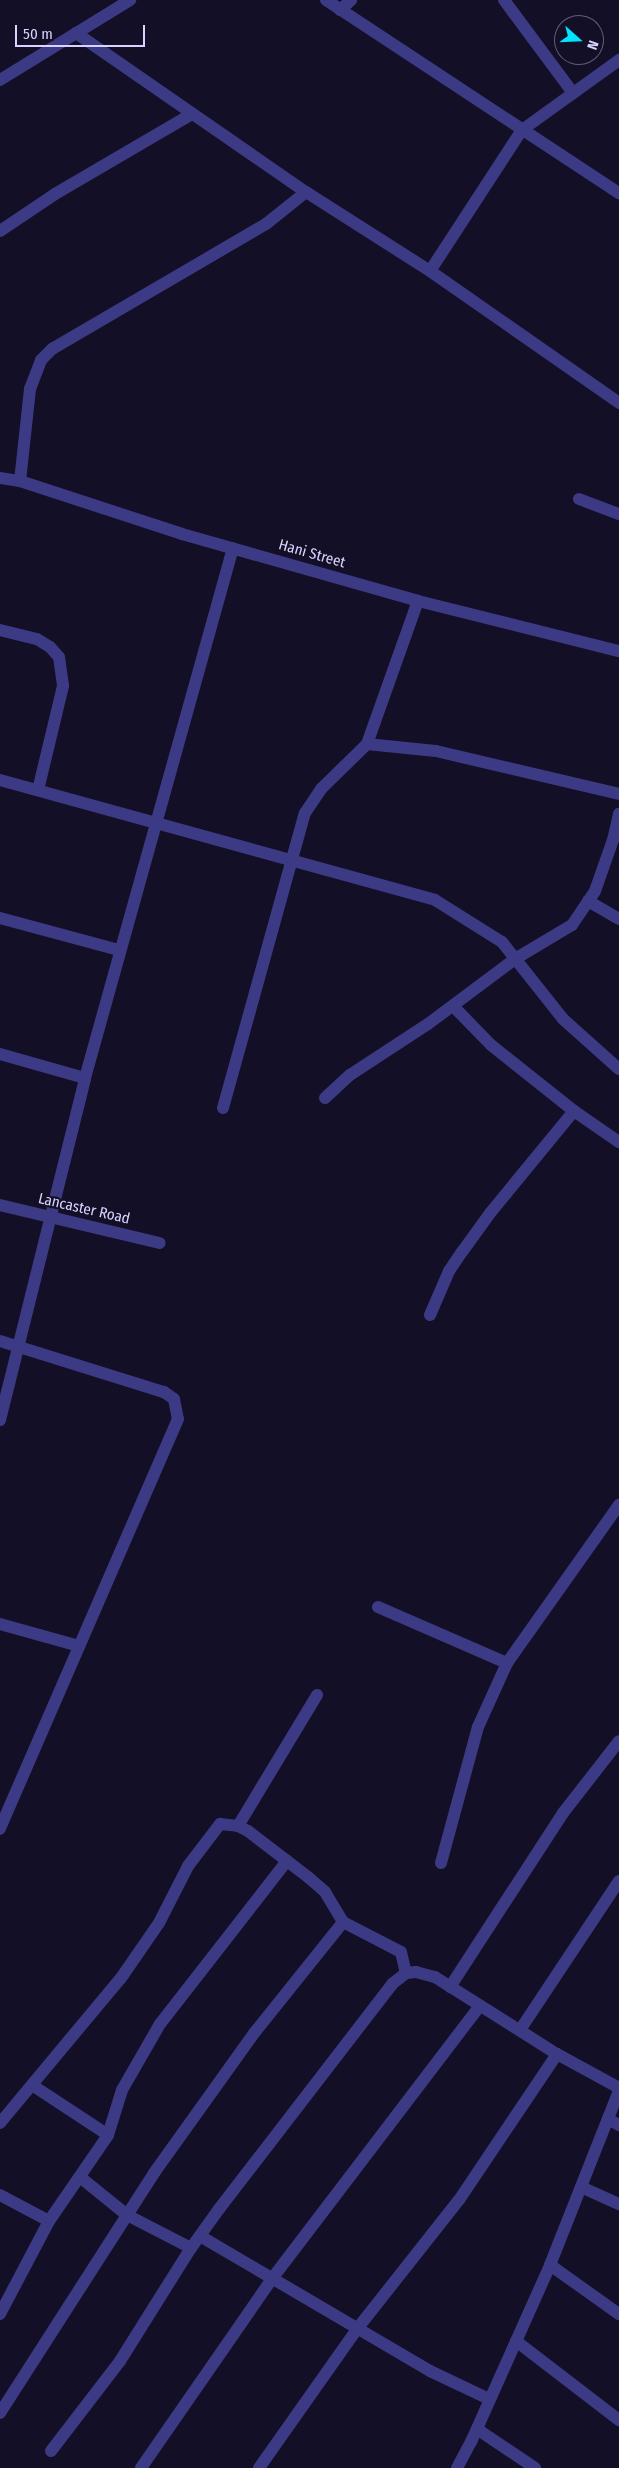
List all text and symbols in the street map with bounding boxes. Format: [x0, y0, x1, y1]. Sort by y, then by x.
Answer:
scale bar [18, 15, 148, 47]
north arrow [554, 15, 604, 65]
text: 50 m [23, 25, 53, 43]
text: N [583, 38, 602, 52]
street label: Hani Street [277, 536, 347, 572]
street label: Lancaster Road [36, 1190, 132, 1228]

